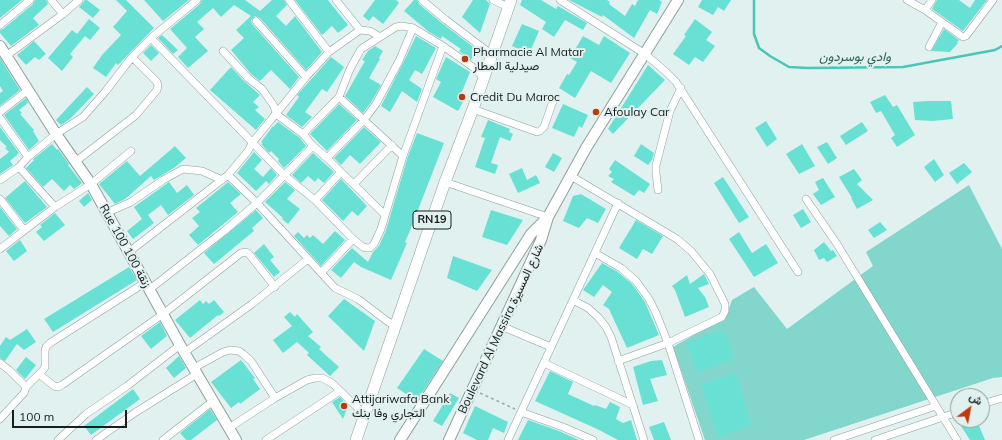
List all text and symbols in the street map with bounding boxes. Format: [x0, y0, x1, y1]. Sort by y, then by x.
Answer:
place label: Pharmacie Al Matar صيدلية المطار [473, 45, 584, 73]
water label: وادي بوسردون [819, 49, 891, 65]
marker: Pharmacie Al Matar صيدلية المطار [460, 54, 470, 64]
place label: Credit Du Maroc [470, 90, 560, 104]
marker: Credit Du Maroc [457, 92, 467, 102]
place label: Afoulay Car [604, 105, 669, 119]
marker: Afoulay Car [591, 107, 601, 117]
street label: Rue 100 زنقة 100 [96, 202, 154, 290]
road number: RN19 [413, 211, 451, 229]
street label: Boulevard Al Massira شارع المسيرة [455, 242, 547, 416]
north arrow [950, 388, 990, 428]
text: ش [967, 389, 985, 408]
place label: Attijariwafa Bank التجاري وفا بنك [352, 392, 449, 420]
marker: Attijariwafa Bank التجاري وفا بنك [339, 401, 349, 411]
scale bar [14, 402, 129, 428]
text: 100 m [19, 409, 54, 424]

